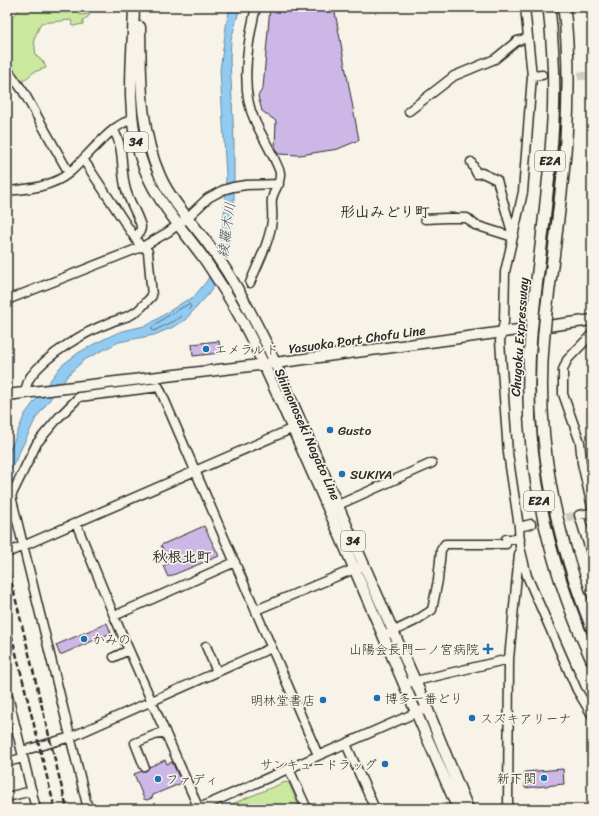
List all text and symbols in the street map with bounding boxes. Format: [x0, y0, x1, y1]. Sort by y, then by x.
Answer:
road number: 34 [124, 132, 148, 152]
road number: E2A [535, 151, 565, 171]
district label: 形山みどり町 [340, 199, 430, 225]
water label: 綾羅木川 [210, 201, 243, 260]
street label: Chugoku Expressway [504, 276, 535, 397]
street label: Yasuoka Port Chofu Line [287, 319, 427, 360]
place label: エメラルド [214, 338, 278, 361]
marker: エメラルド [201, 344, 211, 354]
street label: Shimonoseki Nagato Line [268, 364, 347, 504]
place label: Gusto [338, 419, 372, 442]
marker: Gusto [325, 425, 335, 435]
place label: SUKIYA [350, 463, 392, 486]
marker: SUKIYA [337, 469, 347, 479]
road number: E2A [524, 491, 554, 511]
road number: 34 [341, 531, 365, 551]
district label: 秋根北町 [152, 544, 212, 570]
place label: かみの [92, 628, 131, 651]
marker: かみの [79, 634, 89, 644]
place label: 山陽会長門一ノ宮病院 [349, 638, 479, 661]
marker: 山陽会長門一ノ宮病院 [482, 643, 494, 655]
place label: 博多一番どり [385, 687, 463, 710]
place label: 明林堂書店 [250, 689, 315, 712]
marker: 博多一番どり [372, 693, 382, 703]
marker: 明林堂書店 [318, 695, 328, 705]
place label: スズキアリーナ [480, 707, 572, 730]
marker: スズキアリーナ [467, 713, 477, 723]
place label: サンキュードラッグ [260, 753, 377, 776]
marker: サンキュードラッグ [380, 759, 390, 769]
place label: 新下関 [497, 767, 536, 790]
place label: ファディ [166, 768, 218, 791]
marker: 新下関 [539, 773, 549, 783]
marker: ファディ [153, 774, 163, 784]

